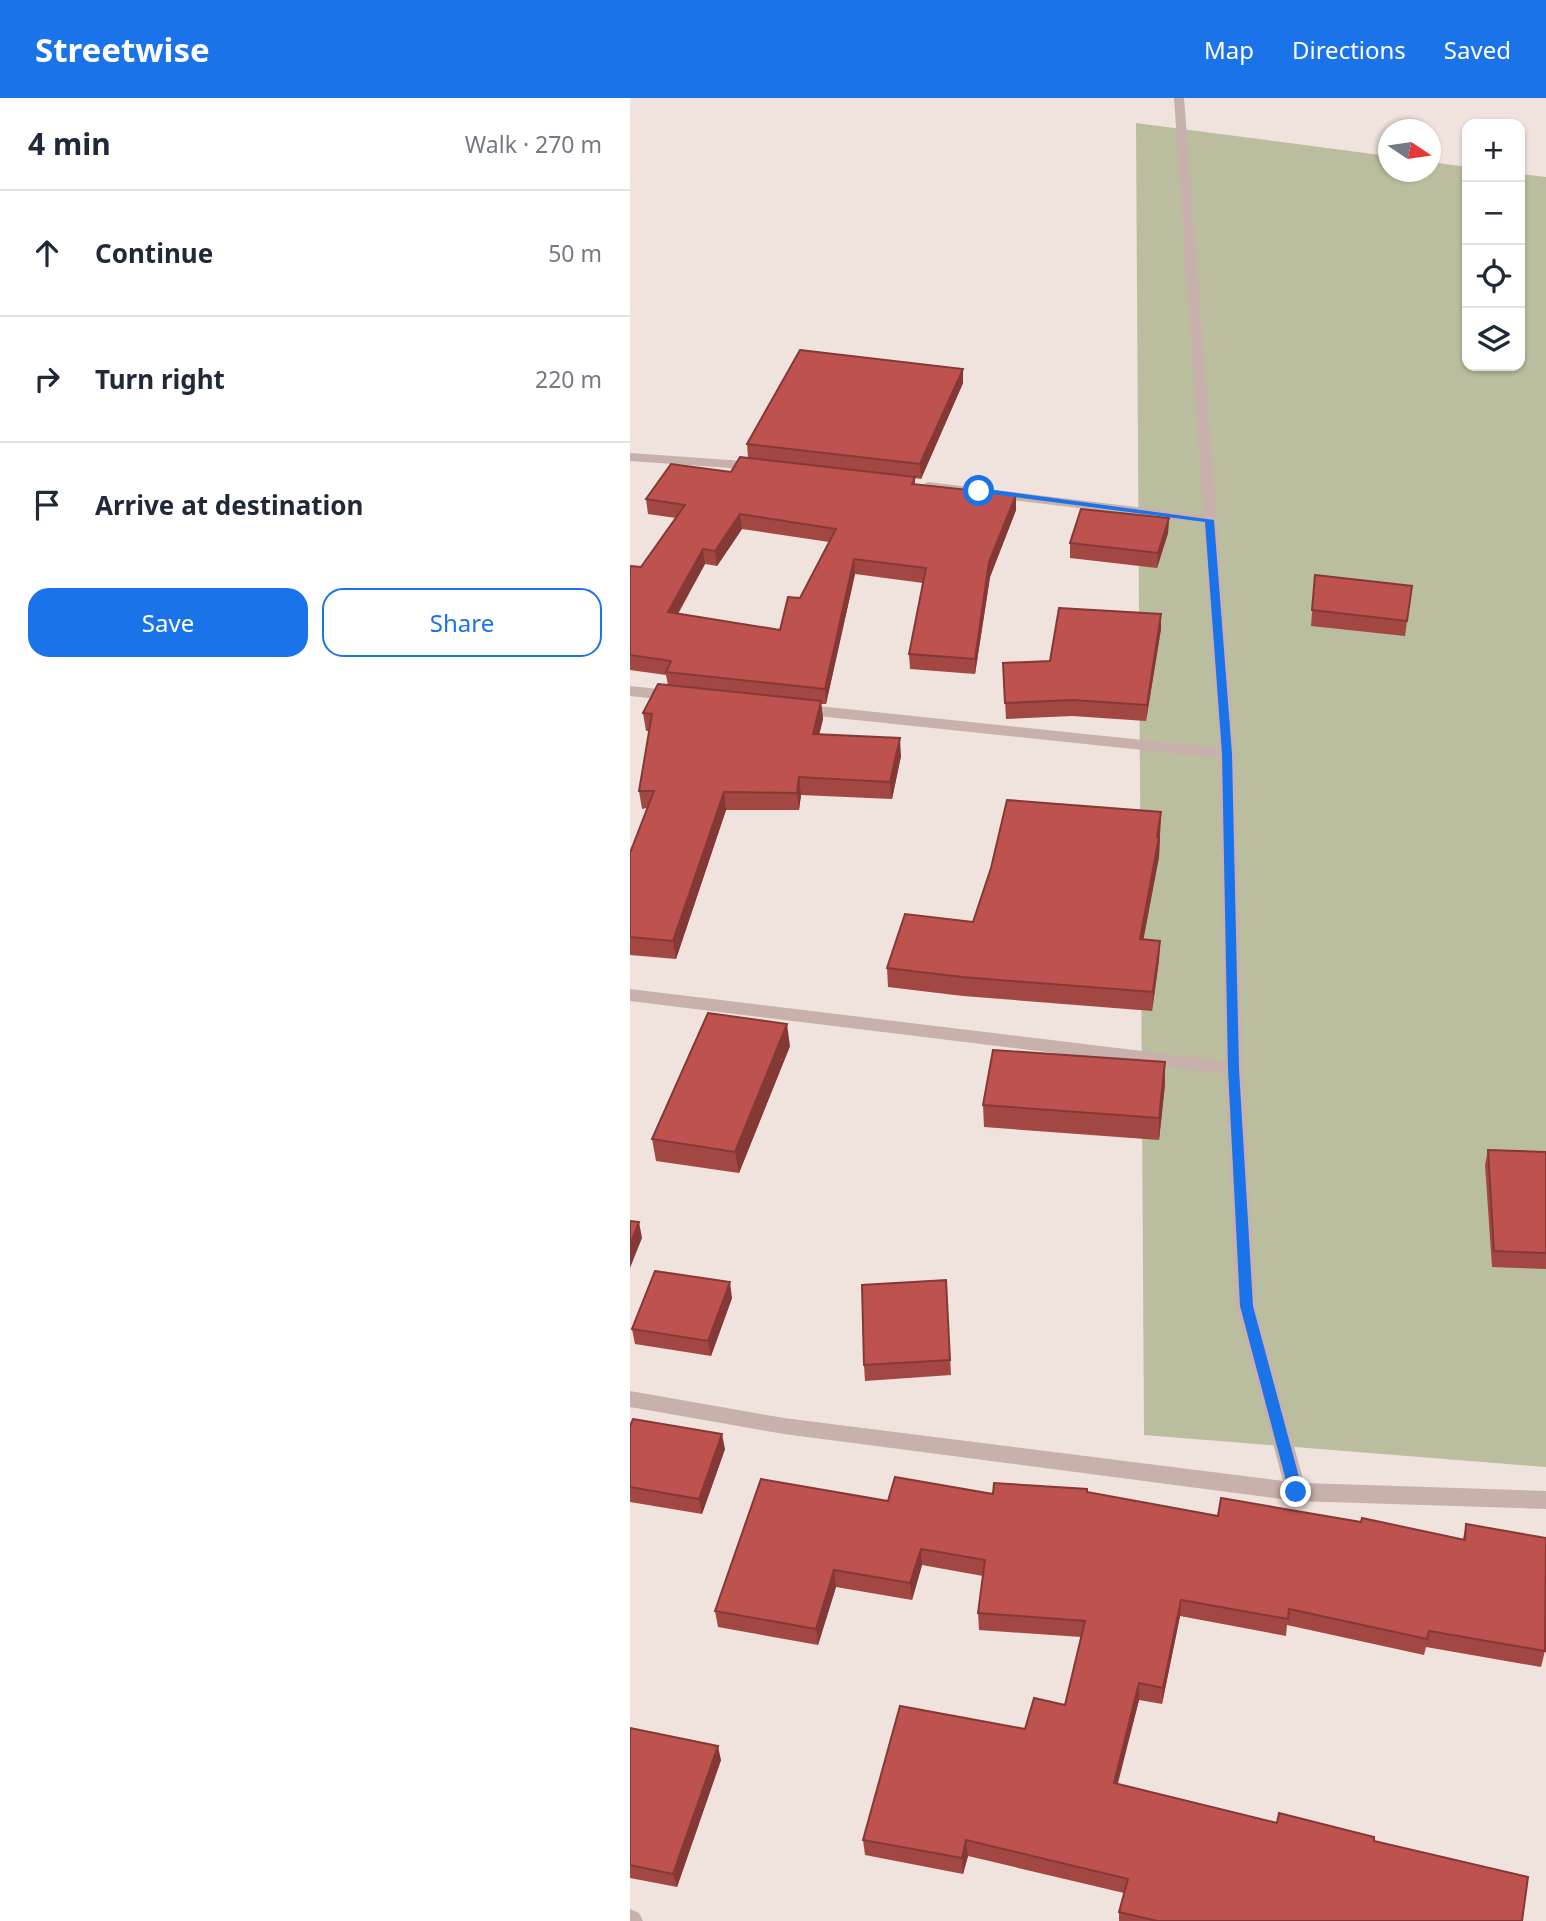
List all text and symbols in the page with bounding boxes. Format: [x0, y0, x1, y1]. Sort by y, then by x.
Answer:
text: Streetwise [35, 27, 210, 72]
text: Map [1204, 33, 1254, 66]
text: Directions [1292, 33, 1406, 66]
text: Saved [1444, 33, 1511, 66]
north arrow [1378, 119, 1441, 182]
map controls [1462, 119, 1525, 371]
button: + [1462, 119, 1525, 182]
text: 4 min [28, 123, 111, 164]
text: Walk · 270 m [465, 128, 602, 160]
button: − [1462, 182, 1525, 245]
icon: ahead [28, 234, 66, 272]
text: Continue [95, 235, 213, 271]
text: 50 m [548, 237, 602, 269]
button: locate [1462, 245, 1525, 308]
button: layers [1462, 308, 1525, 371]
icon: right [28, 360, 66, 398]
text: Turn right [95, 361, 225, 397]
text: 220 m [535, 363, 602, 395]
route start [963, 475, 994, 506]
icon: arrive [28, 486, 66, 524]
text: Arrive at destination [95, 487, 364, 523]
button: Save [28, 588, 308, 657]
button: Share [322, 588, 602, 657]
route end [1280, 1476, 1311, 1507]

